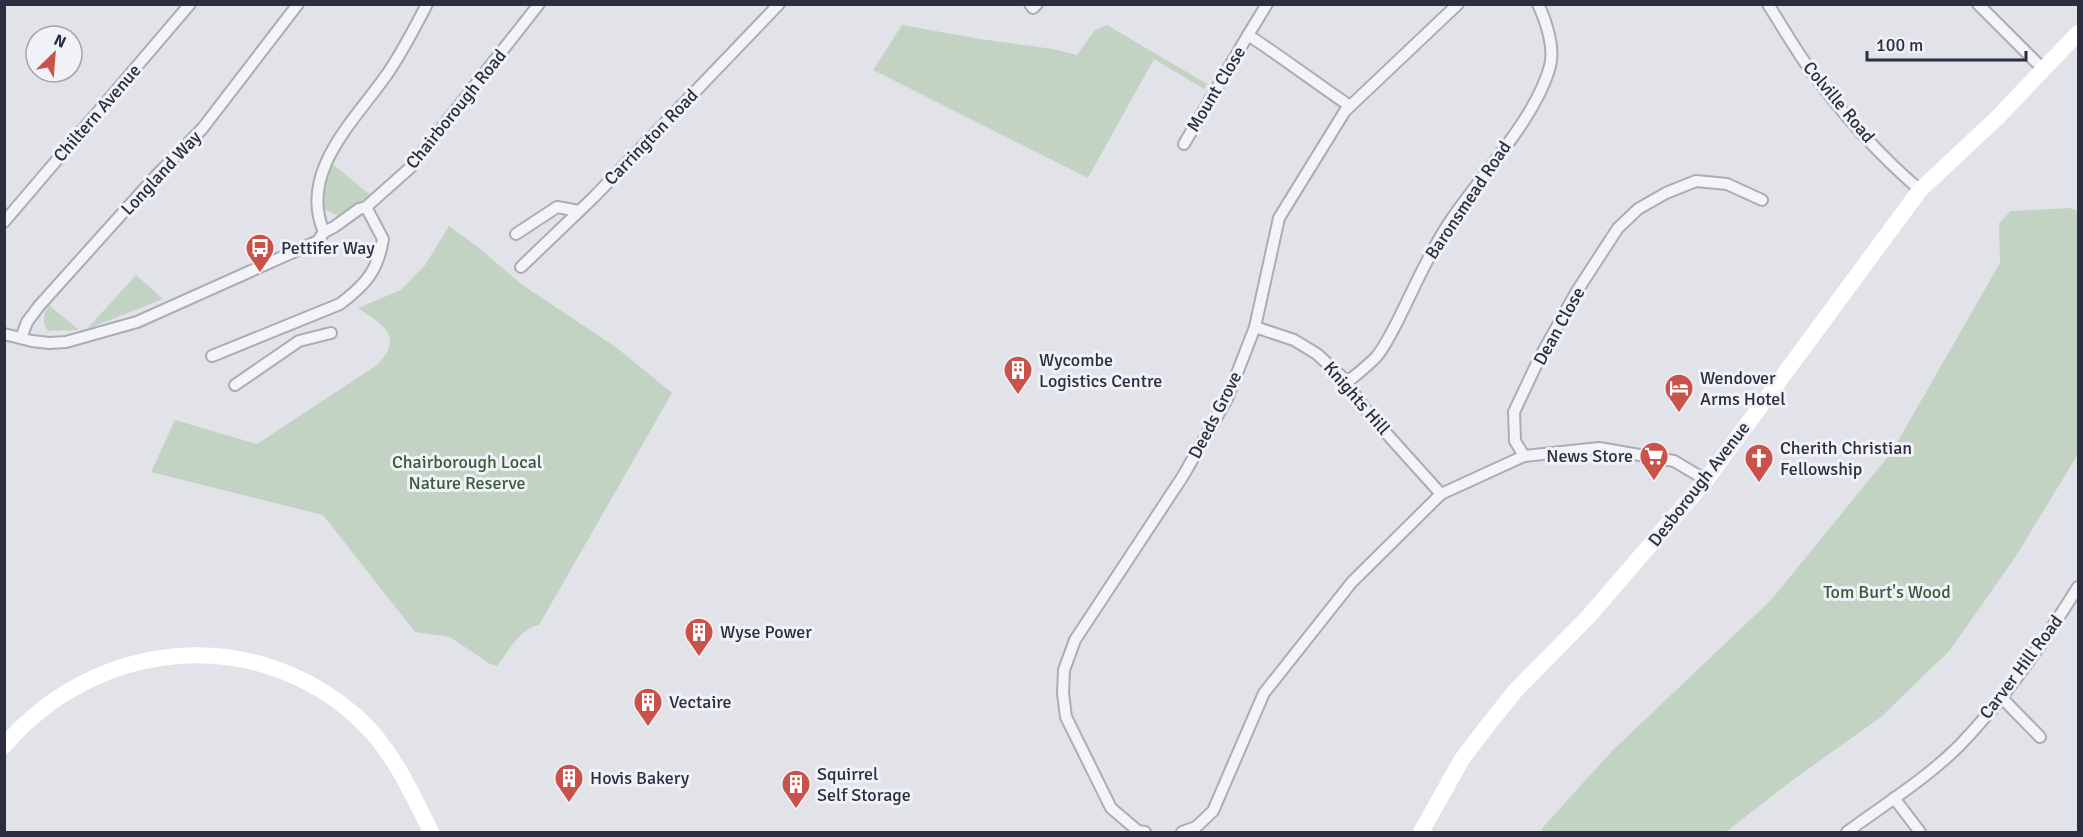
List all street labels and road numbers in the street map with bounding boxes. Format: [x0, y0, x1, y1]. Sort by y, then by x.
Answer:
street label: Mount Close [1182, 42, 1250, 136]
street label: Chairborough Road [401, 45, 511, 173]
street label: Colville Road [1799, 57, 1879, 147]
street label: Chiltern Avenue [49, 60, 145, 166]
street label: Carrington Road [600, 84, 702, 190]
street label: Longland Way [116, 126, 206, 220]
street label: Baronsmead Road [1420, 137, 1516, 263]
street label: Dean Close [1529, 283, 1589, 369]
street label: Knights Hill [1319, 357, 1395, 439]
street label: Deeds Grove [1184, 368, 1246, 462]
street label: Desborough Avenue [1643, 417, 1755, 551]
street label: Carver Hill Road [1975, 611, 2067, 723]

